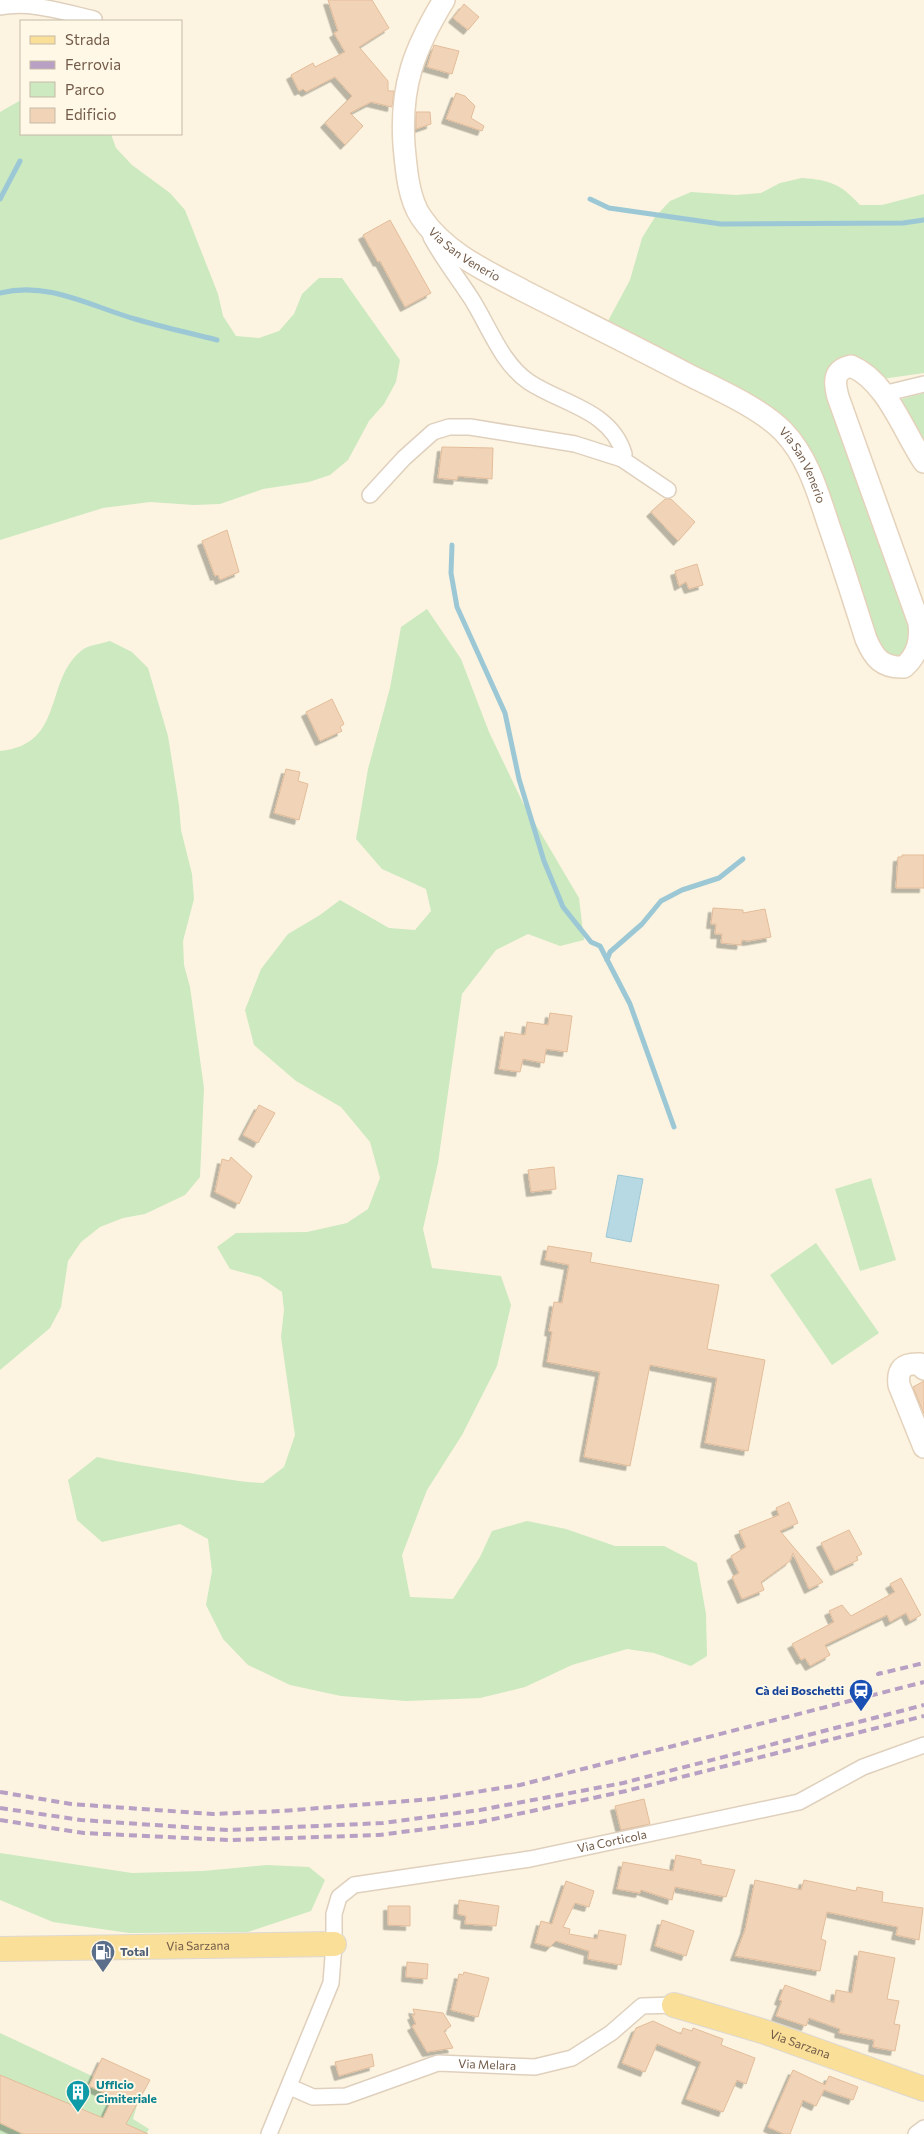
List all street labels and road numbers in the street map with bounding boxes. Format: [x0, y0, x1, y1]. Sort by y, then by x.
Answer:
street label: Via San Venerio [426, 224, 503, 283]
street label: Via San Venerio [777, 424, 829, 505]
street label: Via Corticola [576, 1826, 648, 1855]
street label: Via Sarzana [166, 1938, 230, 1953]
street label: Via Sarzana [768, 2026, 832, 2061]
street label: Via Melara [458, 2056, 516, 2072]

